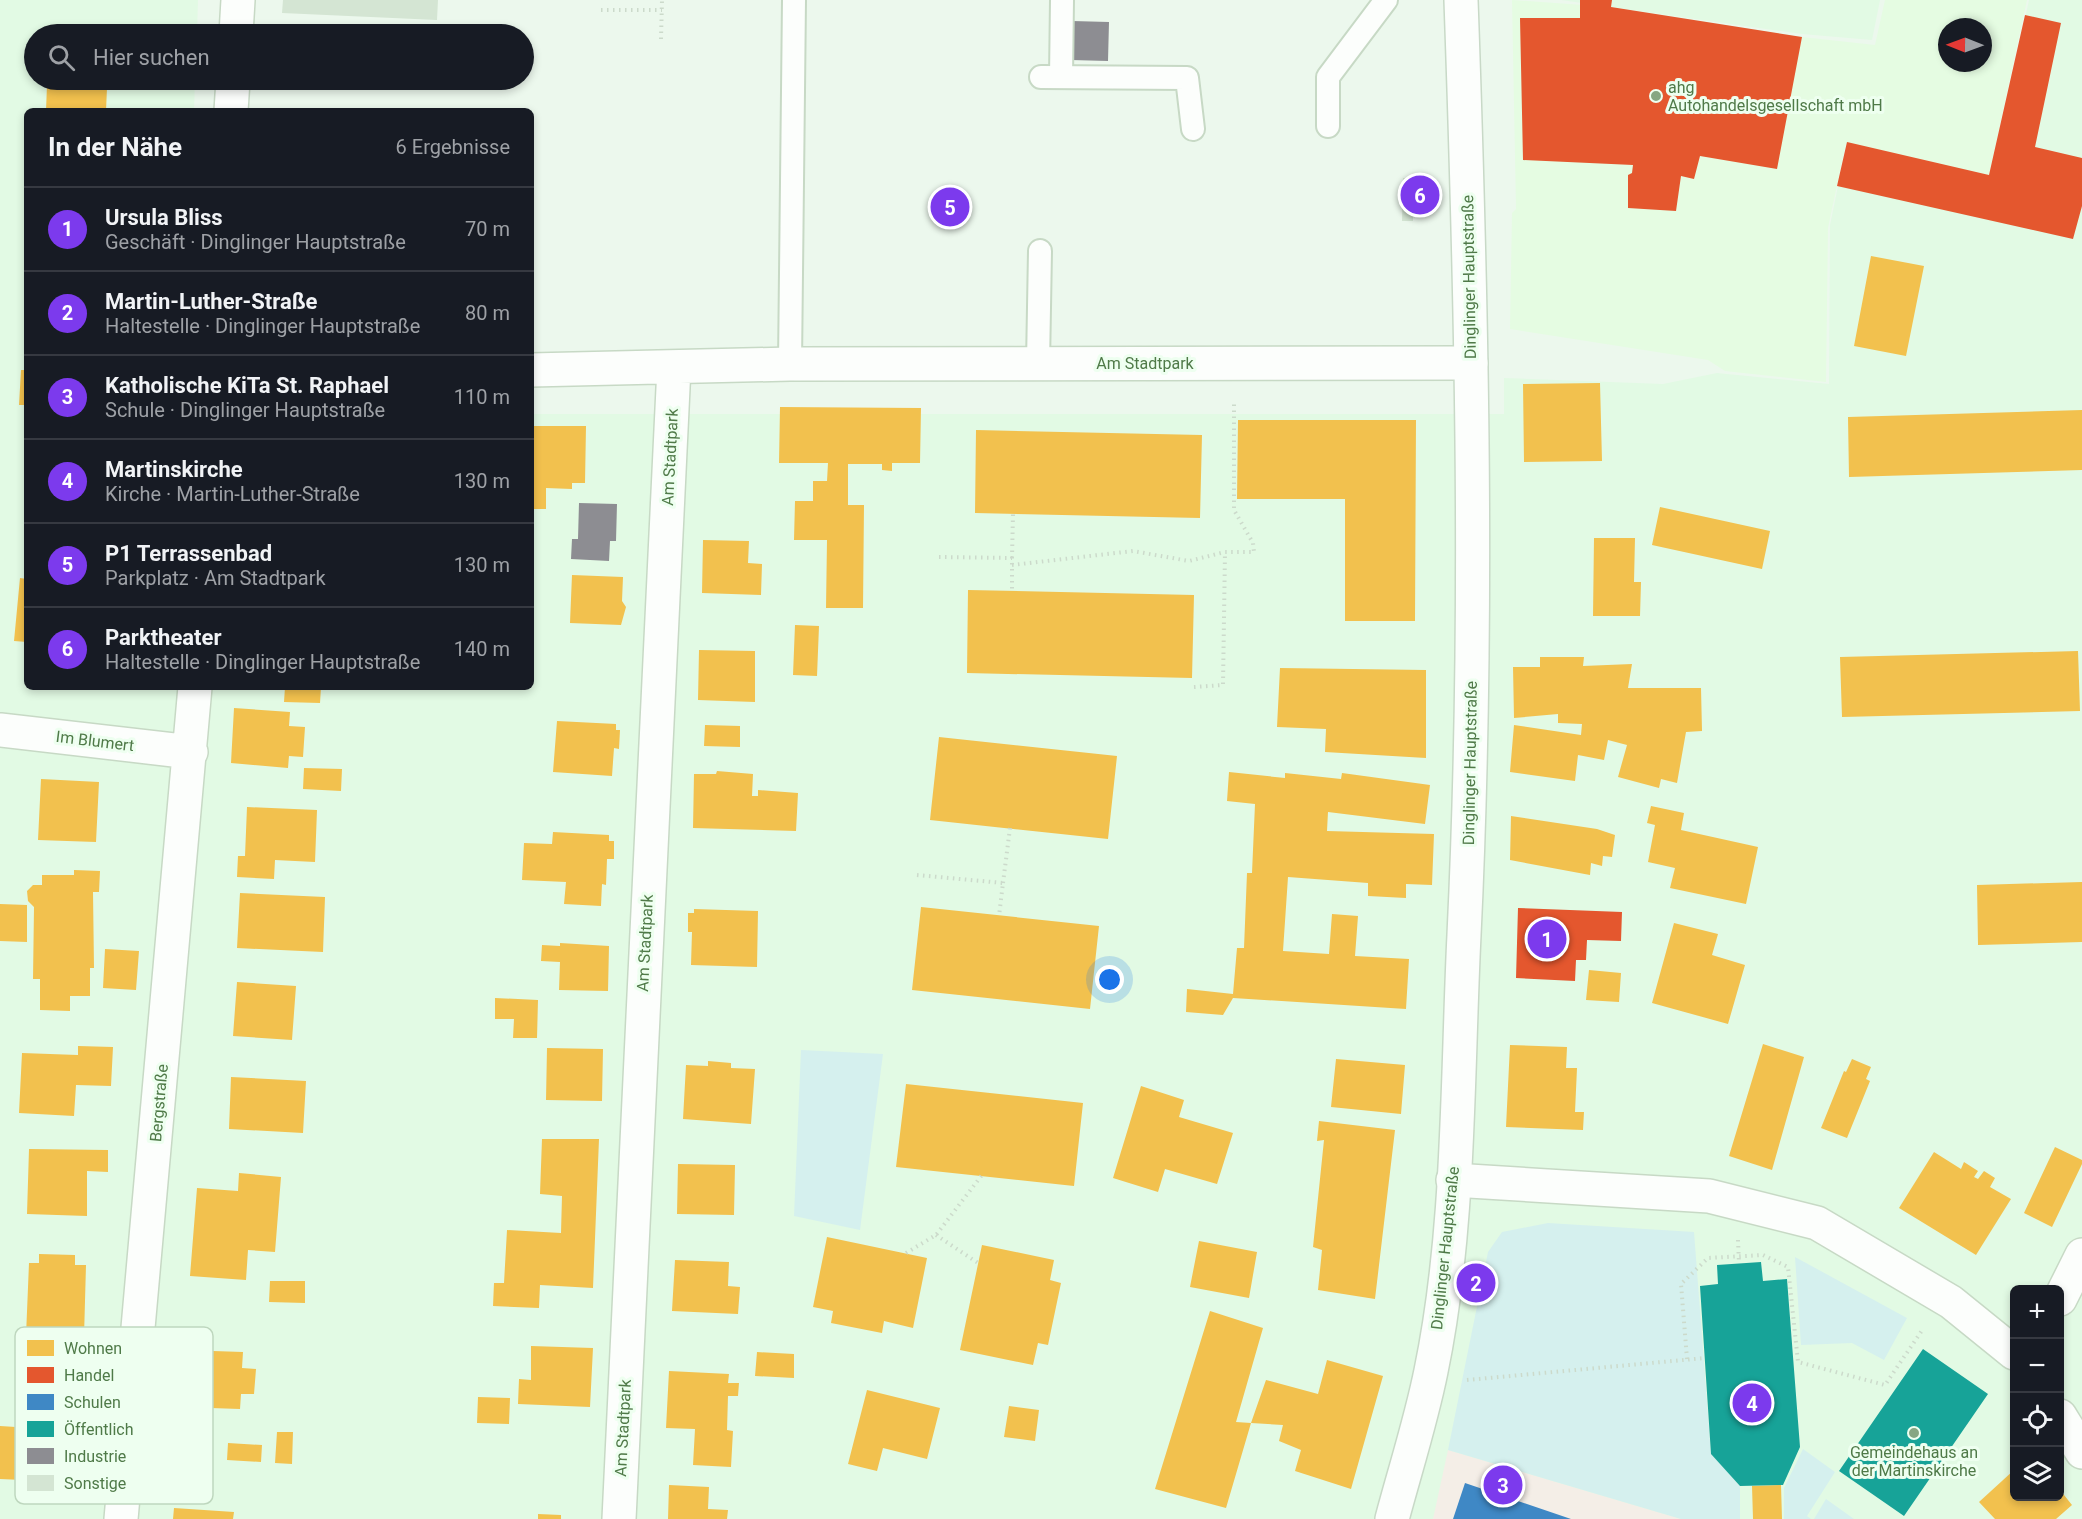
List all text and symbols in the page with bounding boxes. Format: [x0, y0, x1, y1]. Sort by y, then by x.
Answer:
north arrow [1938, 18, 1992, 72]
search box [24, 24, 534, 90]
icon: search [45, 41, 78, 74]
text: Hier suchen [93, 45, 210, 70]
place label: ahg Autohandelsgesellschaft mbH [1668, 78, 1883, 115]
marker: ahg Autohandelsgesellschaft mbH [1649, 89, 1663, 103]
text: In der Nähe [48, 132, 182, 162]
text: 6 Ergebnisse [396, 135, 510, 159]
pin: 6 [1400, 172, 1440, 218]
pin: 5 [930, 184, 970, 230]
street label: Dinglinger Hauptstraße [1458, 195, 1480, 359]
text: Ursula Bliss [105, 205, 223, 230]
text: 1 [62, 217, 73, 241]
text: 70 m [465, 217, 510, 241]
text: Geschäft · Dinglinger Hauptstraße [105, 230, 406, 254]
text: Martin-Luther-Straße [105, 289, 317, 314]
text: 2 [62, 301, 73, 325]
text: 80 m [465, 301, 510, 325]
text: Haltestelle · Dinglinger Hauptstraße [105, 314, 420, 338]
street label: Am Stadtpark [1096, 354, 1195, 373]
text: Katholische KiTa St. Raphael [105, 373, 389, 398]
text: 3 [62, 385, 73, 409]
text: 110 m [454, 385, 510, 409]
text: Schule · Dinglinger Hauptstraße [105, 398, 385, 422]
street label: Am Stadtpark [658, 407, 682, 506]
text: Martinskirche [105, 457, 243, 482]
text: 4 [62, 469, 73, 493]
text: 130 m [454, 469, 510, 493]
text: Kirche · Martin-Luther-Straße [105, 482, 360, 506]
text: P1 Terrassenbad [105, 541, 272, 566]
text: 5 [62, 553, 73, 577]
text: 130 m [454, 553, 510, 577]
text: Parkplatz · Am Stadtpark [105, 566, 326, 590]
text: Parktheater [105, 625, 221, 650]
text: 6 [62, 637, 73, 661]
text: 140 m [454, 637, 510, 661]
text: Haltestelle · Dinglinger Hauptstraße [105, 650, 420, 674]
street label: Dinglinger Hauptstraße [1459, 681, 1481, 845]
street label: Im Blumert [55, 727, 135, 755]
street label: Am Stadtpark [633, 893, 657, 992]
pin: 1 [1528, 916, 1566, 962]
your location [1095, 965, 1124, 994]
street label: Bergstraße [146, 1063, 172, 1143]
street label: Dinglinger Hauptstraße [1427, 1165, 1463, 1331]
pin: 2 [1456, 1260, 1496, 1306]
map controls [2010, 1285, 2064, 1501]
button: + [2010, 1285, 2064, 1339]
legend [15, 1327, 213, 1504]
text: Wohnen [64, 1339, 122, 1358]
button: − [2010, 1339, 2064, 1393]
text: Handel [64, 1366, 114, 1385]
street label: Am Stadtpark [611, 1378, 635, 1477]
pin: 4 [1732, 1380, 1772, 1426]
text: Schulen [64, 1393, 121, 1412]
button: locate [2010, 1393, 2064, 1447]
text: Öffentlich [64, 1420, 133, 1439]
marker: Gemeindehaus an der Martinskirche [1907, 1426, 1921, 1440]
place label: Gemeindehaus an der Martinskirche [1850, 1443, 1978, 1480]
text: Industrie [64, 1447, 126, 1466]
button: layers [2010, 1447, 2064, 1501]
pin: 3 [1484, 1462, 1522, 1508]
text: Sonstige [64, 1474, 126, 1493]

